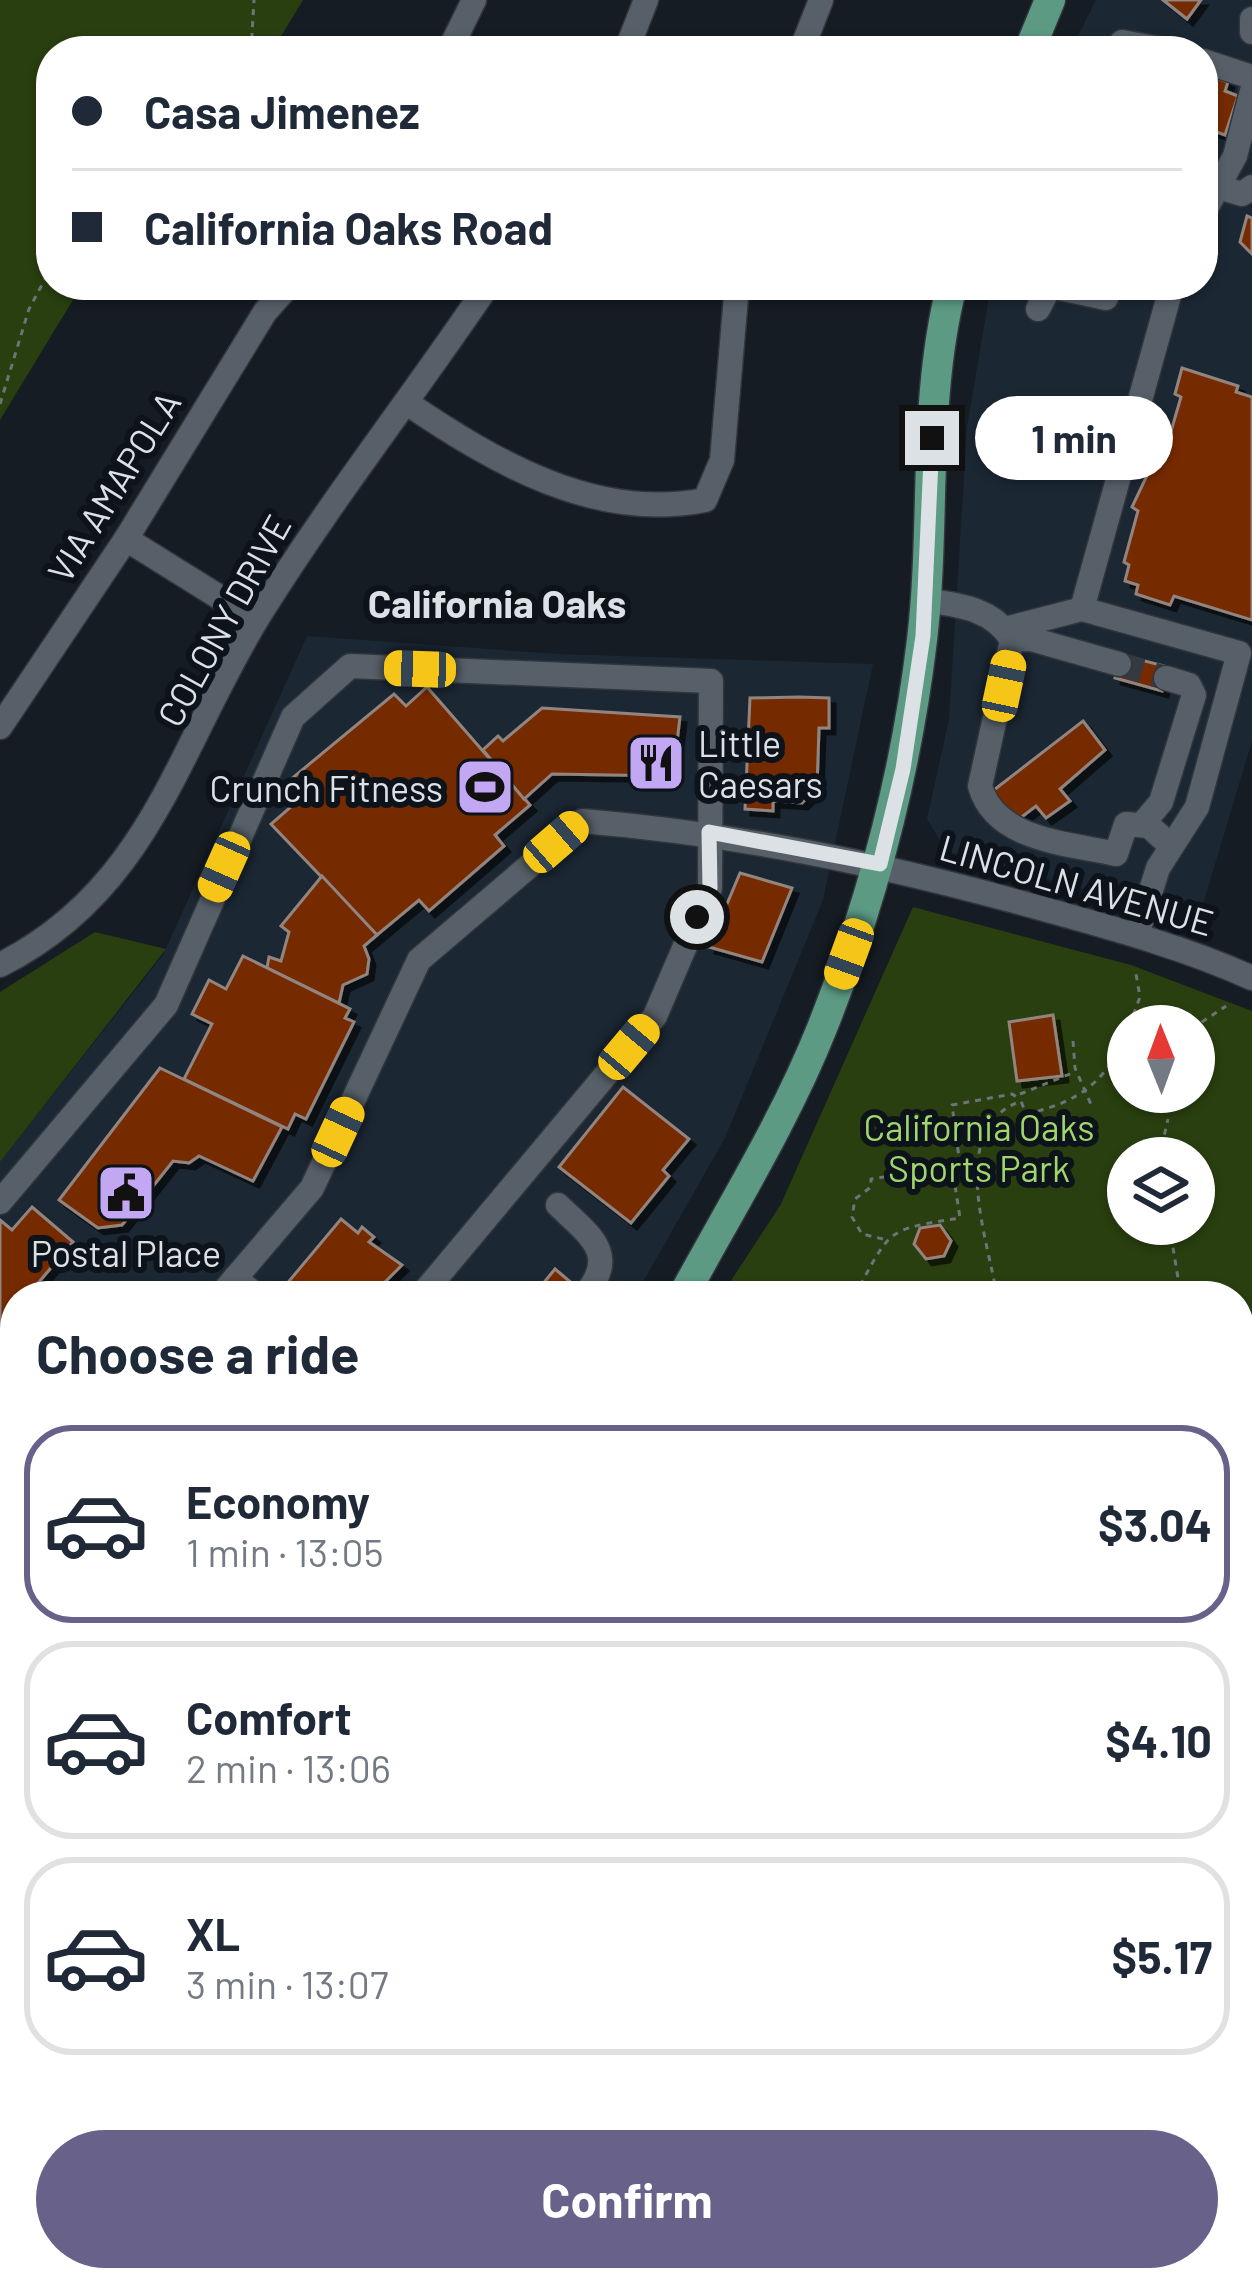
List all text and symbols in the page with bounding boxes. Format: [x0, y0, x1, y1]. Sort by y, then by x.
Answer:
text: Casa Jimenez [144, 84, 420, 138]
text: California Oaks Road [144, 200, 553, 254]
street label: VIA AMAPOLA [37, 383, 189, 589]
callout: 1 min [974, 396, 1172, 480]
route end [905, 411, 959, 465]
text: 1 min [1031, 414, 1117, 461]
street label: COLONY DRIVE [147, 507, 299, 733]
district label: California Oaks [368, 579, 626, 626]
car [979, 647, 1029, 725]
car [383, 650, 457, 688]
place label: Little Caesars [698, 721, 823, 805]
restaurant icon: Little Caesars [625, 732, 687, 794]
sports icon: Crunch Fitness [454, 756, 516, 818]
place label: Crunch Fitness [209, 766, 443, 809]
car [517, 805, 595, 879]
street label: LINCOLN AVENUE [935, 824, 1219, 944]
car [193, 827, 255, 907]
route start [670, 890, 724, 944]
car [820, 914, 878, 994]
north arrow [1107, 1005, 1215, 1113]
map controls [1107, 1005, 1215, 1245]
car [592, 1008, 666, 1086]
car [306, 1092, 370, 1172]
park label: California Oaks Sports Park [863, 1105, 1095, 1189]
button: layers [1107, 1137, 1215, 1245]
public building icon: Postal Place [95, 1162, 157, 1224]
place label: Postal Place [31, 1231, 221, 1274]
text: Choose a ride [36, 1320, 360, 1385]
icon: car [42, 1470, 150, 1578]
text: Economy [186, 1474, 370, 1528]
text: $3.04 [1098, 1497, 1212, 1551]
text: 1 min · 13:05 [186, 1528, 384, 1575]
icon: car [42, 1686, 150, 1794]
text: Comfort [186, 1690, 352, 1744]
text: $4.10 [1105, 1713, 1212, 1767]
text: 2 min · 13:06 [186, 1744, 391, 1791]
icon: car [42, 1902, 150, 2010]
text: XL [186, 1906, 240, 1960]
text: $5.17 [1112, 1929, 1212, 1983]
text: 3 min · 13:07 [186, 1960, 388, 2007]
button: Confirm [36, 2130, 1218, 2268]

